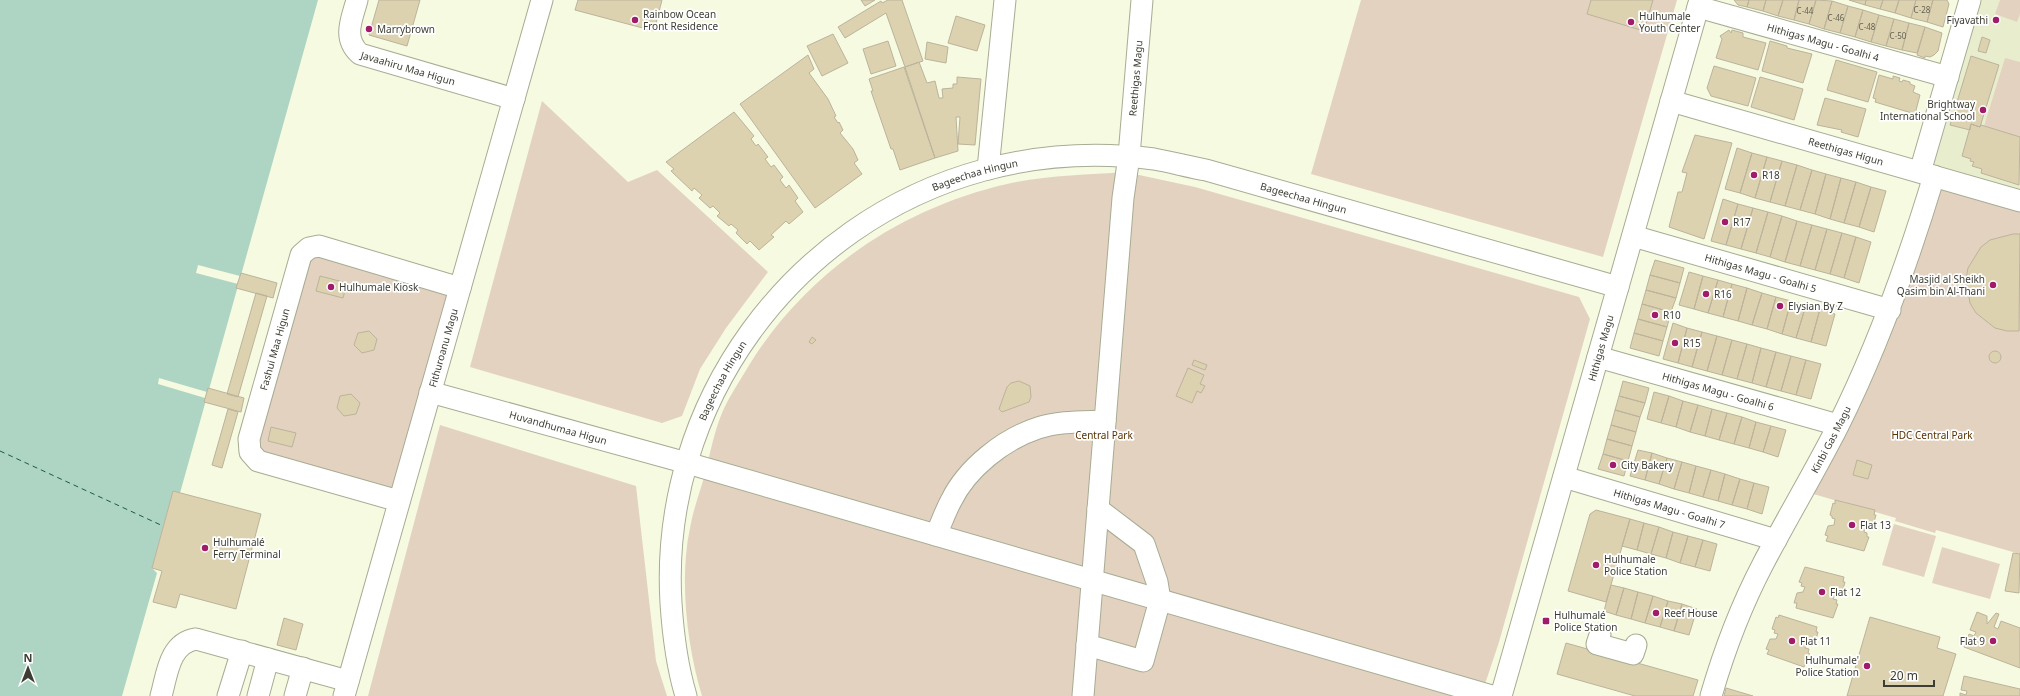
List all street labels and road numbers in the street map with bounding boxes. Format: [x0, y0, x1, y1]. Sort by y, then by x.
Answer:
street label: Hithigas Magu - Goalhi 4 [1766, 20, 1881, 64]
street label: Reethigas Magu [1125, 40, 1146, 117]
street label: Javaahiru Maa Higun [358, 47, 457, 88]
street label: Reethigas Higun [1807, 134, 1885, 169]
street label: Bageechaa Hingun [930, 155, 1019, 194]
street label: Bageechaa Hingun [1259, 179, 1348, 217]
street label: Hithigas Magu - Goalhi 5 [1703, 250, 1819, 296]
street label: Fashui Maa Higun [256, 307, 293, 392]
street label: Fithuroanu Magu [425, 307, 461, 389]
street label: Hithigas Magu [1584, 313, 1617, 383]
street label: Bageechaa Hingun [695, 338, 750, 423]
street label: Hithigas Magu - Goalhi 6 [1661, 369, 1776, 414]
street label: Kinbi Gas Magu [1807, 403, 1854, 475]
street label: Huvandhumaa Higun [508, 407, 609, 448]
street label: Hithigas Magu - Goalhi 7 [1612, 485, 1727, 532]

